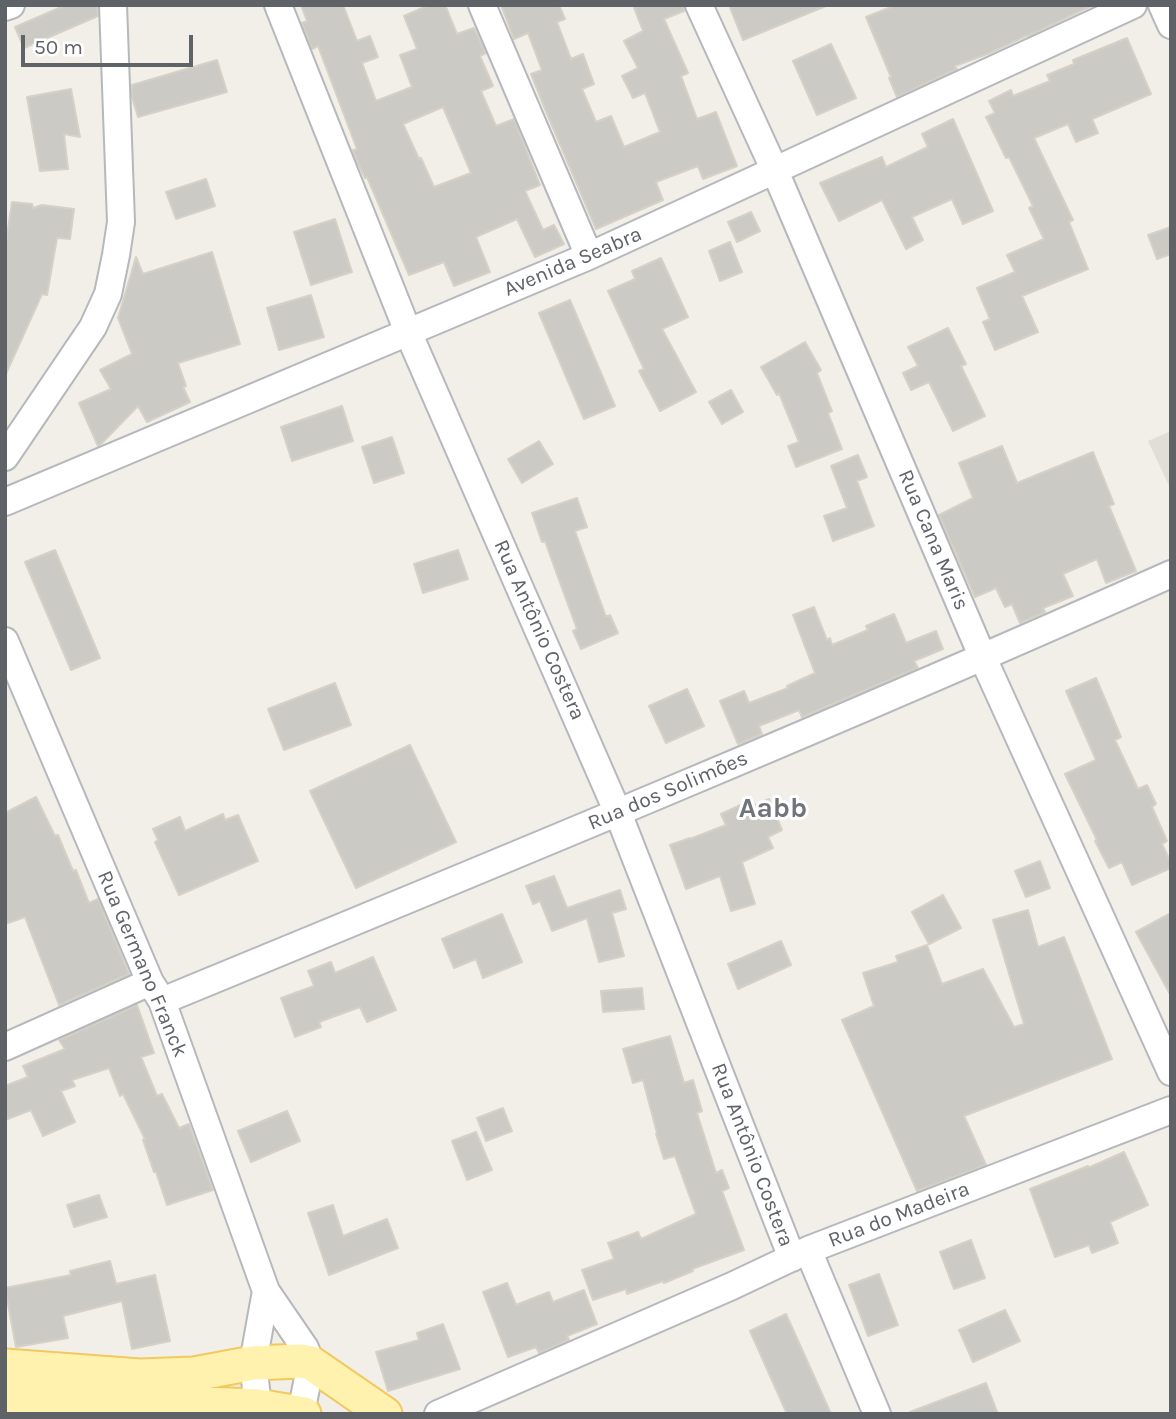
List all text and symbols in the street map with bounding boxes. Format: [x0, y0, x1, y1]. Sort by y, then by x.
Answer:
scale bar [24, 21, 196, 65]
text: 50 m [34, 35, 83, 59]
street label: Avenida Seabra [500, 222, 646, 302]
street label: Rua Cana Maris [892, 466, 974, 614]
street label: Rua Antônio Costera [488, 536, 590, 724]
street label: Rua dos Solimões [584, 746, 752, 836]
district label: Aabb [739, 792, 807, 826]
street label: Rua Germano Franck [91, 867, 193, 1061]
street label: Rua Antônio Costera [705, 1060, 799, 1250]
street label: Rua do Madeira [825, 1177, 973, 1253]

